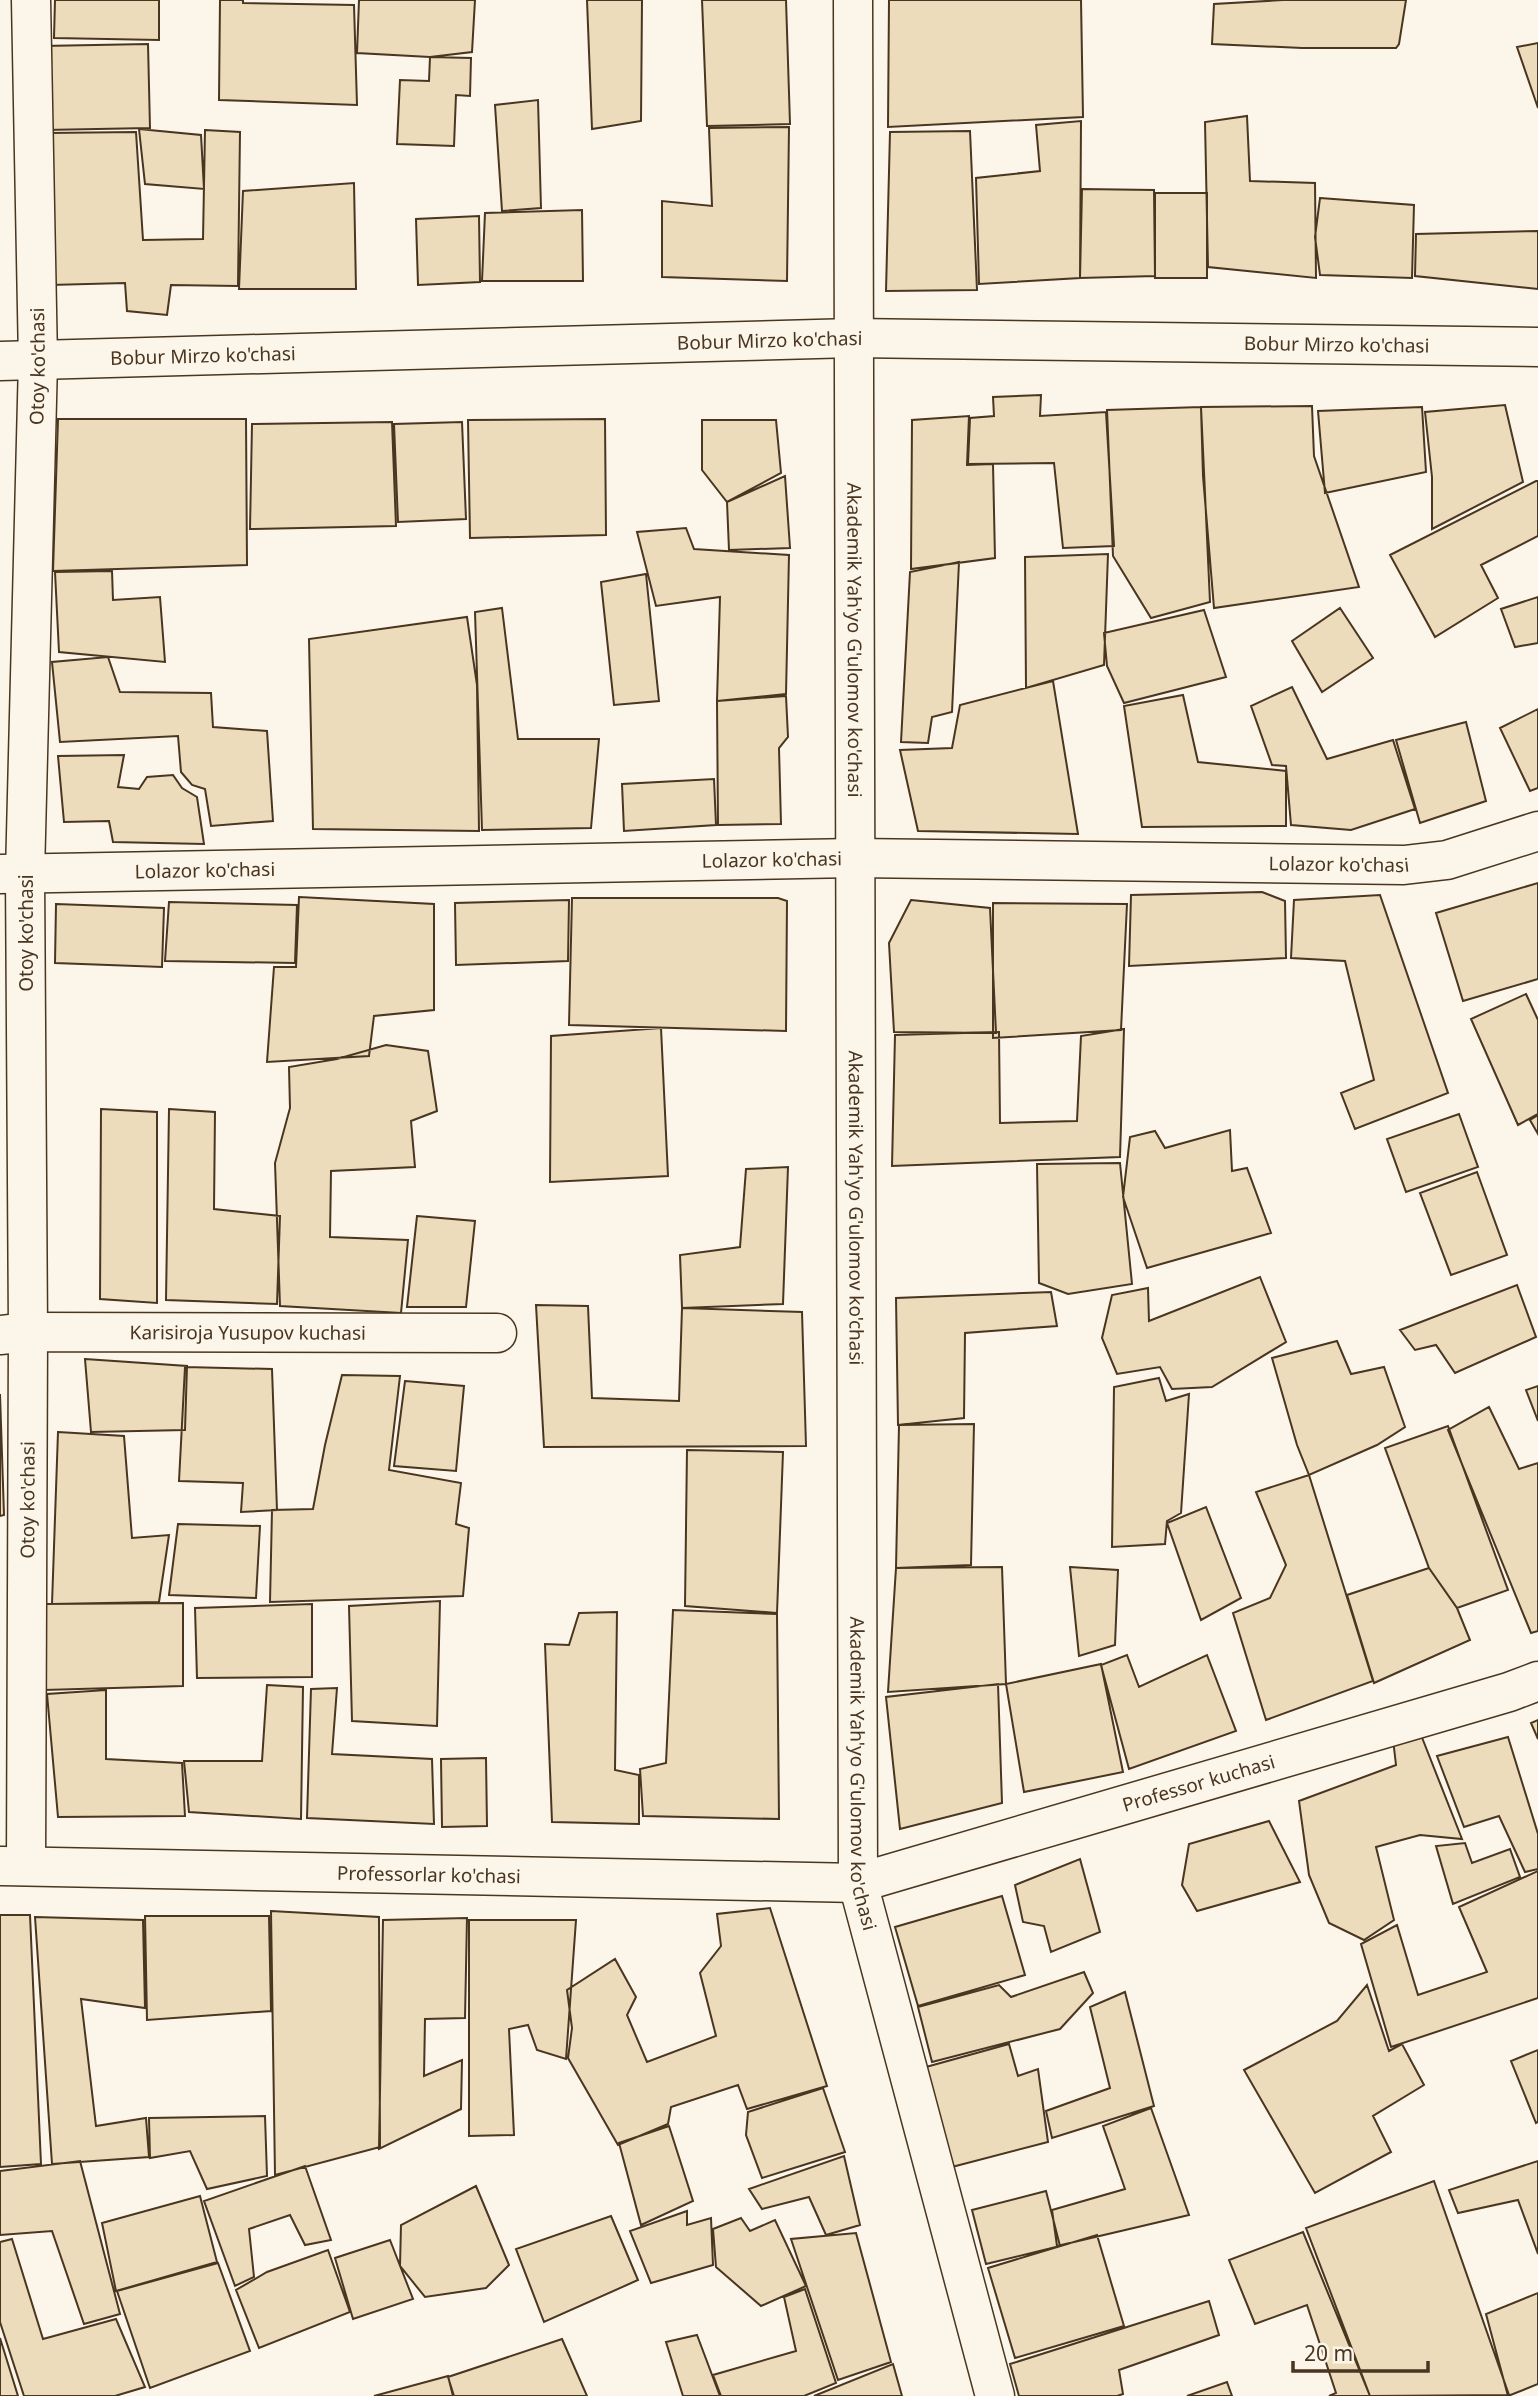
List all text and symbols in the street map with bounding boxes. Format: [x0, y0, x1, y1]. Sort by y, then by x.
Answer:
street label: Otoy ko'chasi [23, 307, 51, 425]
street label: Bobur Mirzo ko'chasi [677, 325, 863, 356]
street label: Bobur Mirzo ko'chasi [1244, 330, 1430, 359]
street label: Bobur Mirzo ko'chasi [110, 340, 296, 371]
street label: Akademik Yah'yo G'ulomov ko'chasi [841, 482, 868, 798]
street label: Lolazor ko'chasi [701, 845, 842, 874]
street label: Lolazor ko'chasi [1268, 850, 1411, 878]
street label: Lolazor ko'chasi [134, 856, 275, 884]
street label: Otoy ko'chasi [13, 874, 39, 992]
street label: Akademik Yah'yo G'ulomov ko'chasi [843, 1050, 870, 1366]
street label: Karisiroja Yusupov kuchasi [130, 1319, 366, 1346]
street label: Otoy ko'chasi [14, 1441, 41, 1559]
street label: Akademik Yah'yo G'ulomov ko'chasi [844, 1616, 883, 1933]
street label: Professor kuchasi [1119, 1748, 1278, 1818]
street label: Professorlar ko'chasi [337, 1860, 521, 1889]
scale bar [1293, 2330, 1428, 2374]
text: 20 m [1304, 2339, 1353, 2367]

